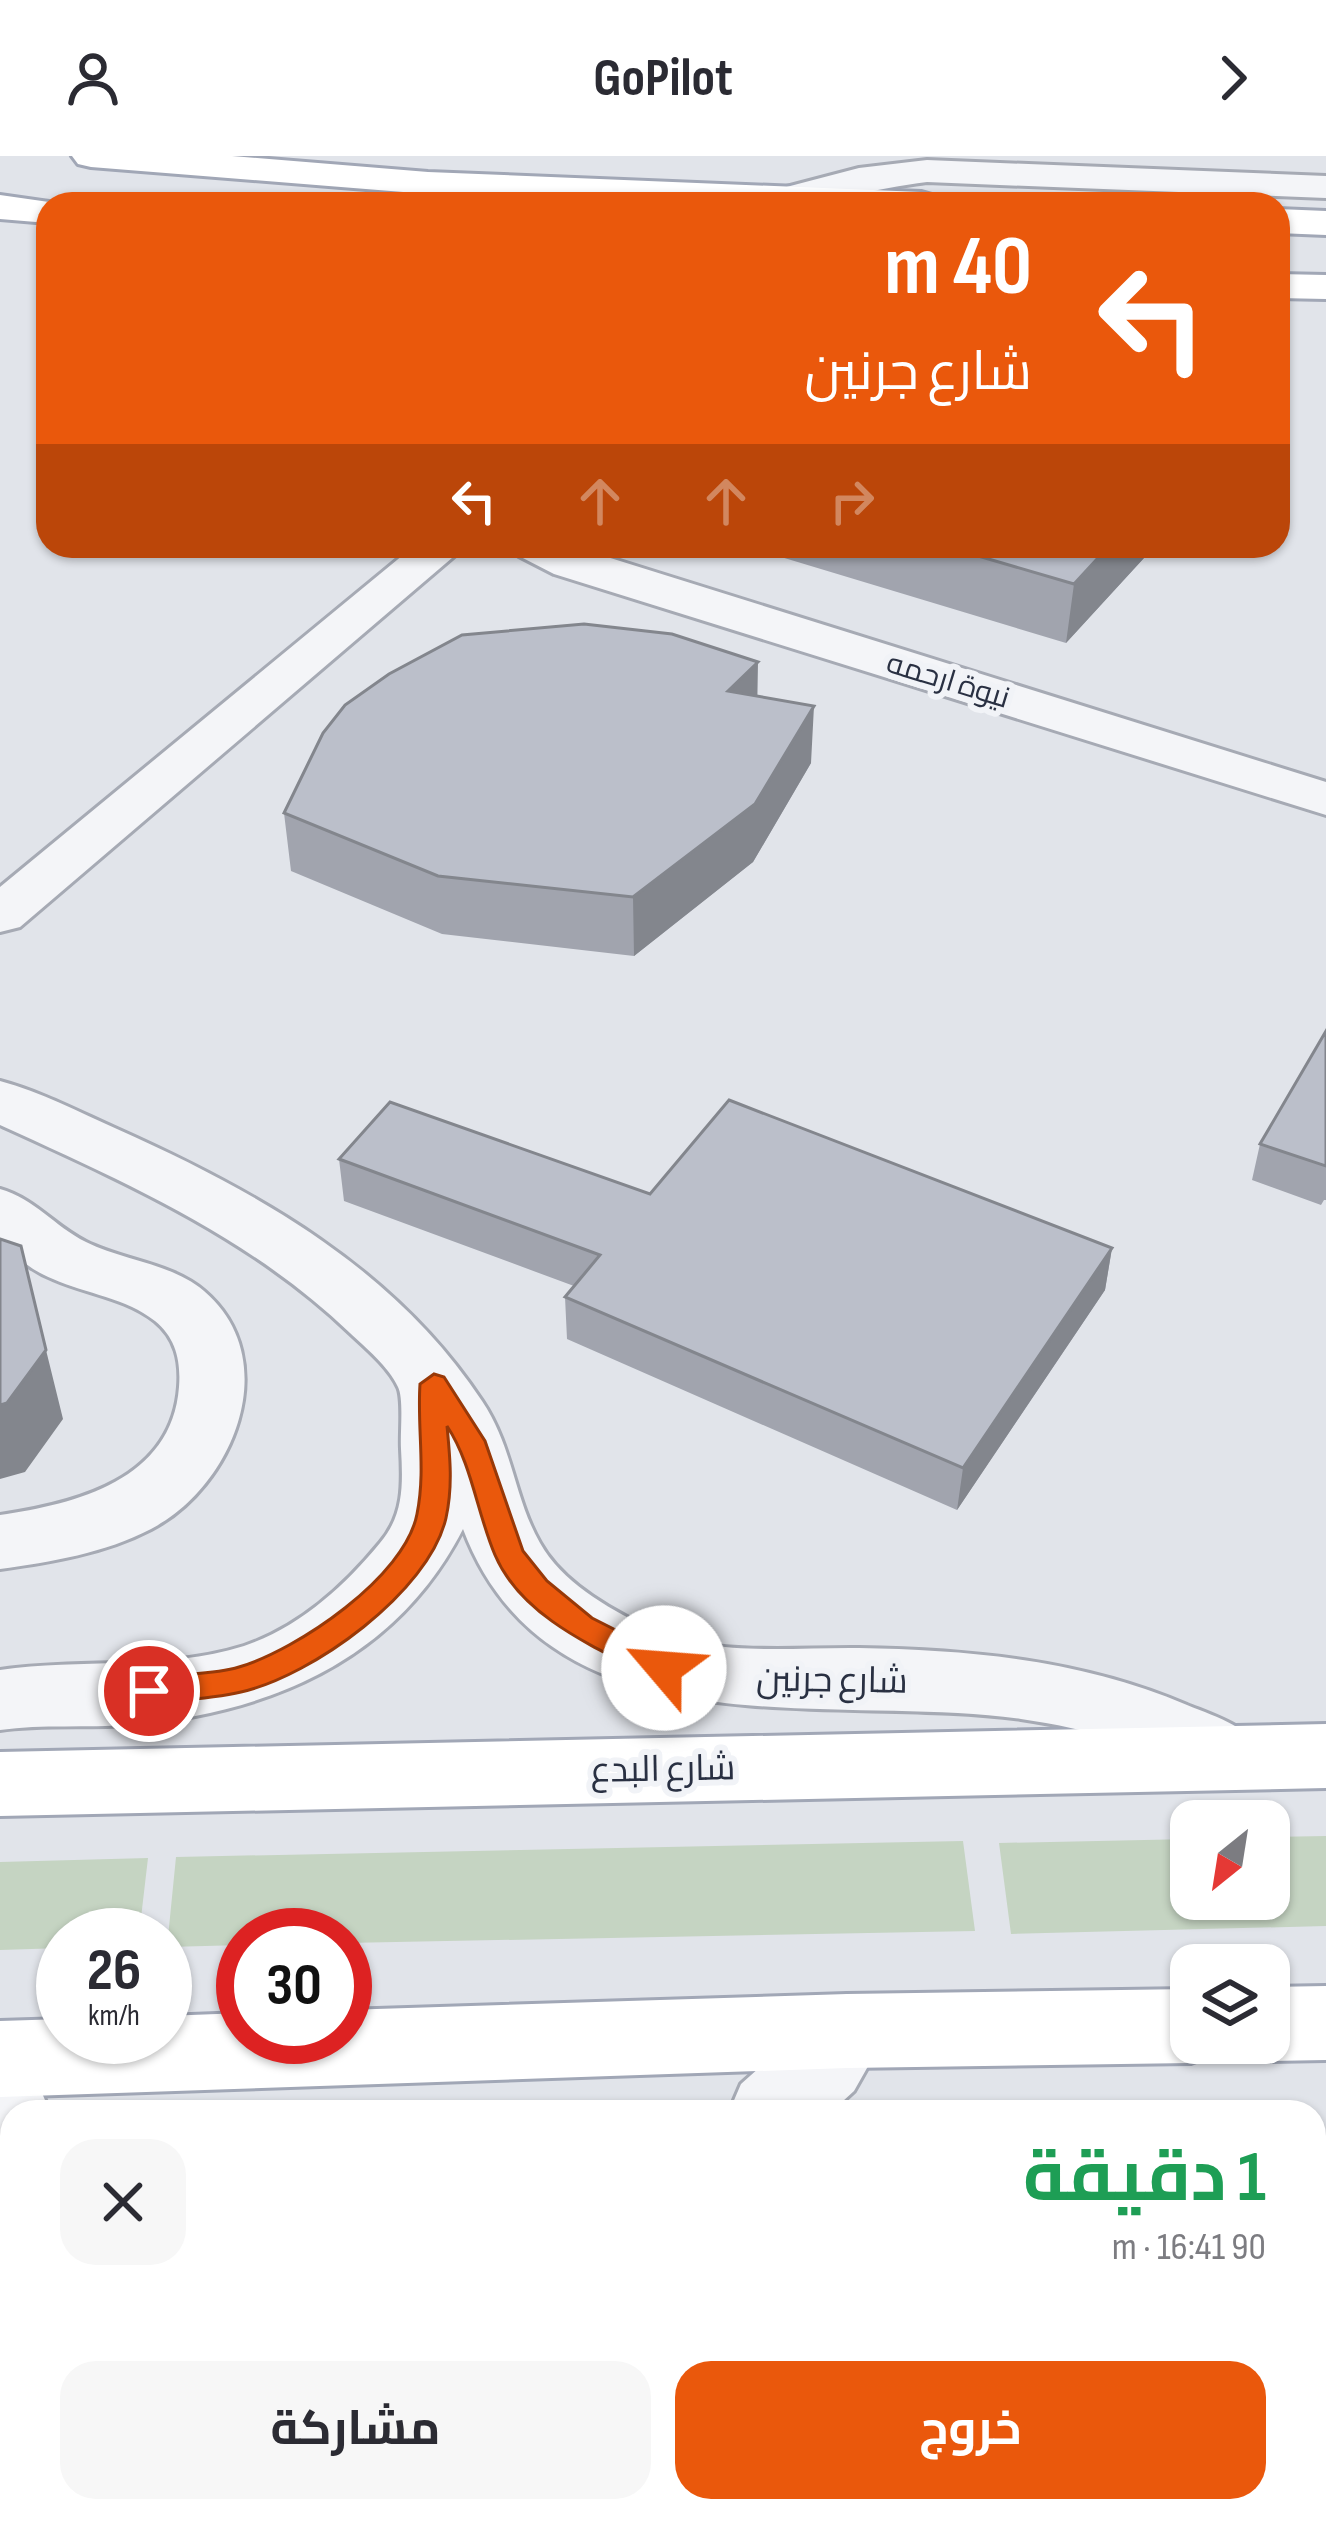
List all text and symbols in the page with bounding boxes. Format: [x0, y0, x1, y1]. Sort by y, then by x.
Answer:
icon: person [60, 45, 126, 111]
icon: forward [1200, 45, 1266, 111]
text: GoPilot [593, 46, 733, 111]
text: 40 m [884, 217, 1032, 318]
icon: left [1074, 240, 1230, 396]
text: شارع جرنين [805, 340, 1032, 405]
icon: left [441, 468, 507, 534]
icon: ahead [567, 468, 633, 534]
icon: ahead [693, 468, 759, 534]
icon: right [819, 468, 885, 534]
street label: نيوة ارحمه [882, 645, 1014, 717]
position arrow [601, 1605, 727, 1731]
pin [98, 1640, 200, 1742]
icon: arrive [116, 1658, 182, 1724]
street label: شارع جرنين [756, 1658, 908, 1705]
street label: شارع البدع [590, 1747, 736, 1794]
north arrow [1170, 1800, 1290, 1920]
map controls [1170, 1800, 1290, 2064]
speed limit sign: 30 [216, 1908, 372, 2064]
text: 26 [87, 1935, 141, 2007]
button: layers [1170, 1944, 1290, 2064]
text: km/h [88, 1998, 140, 2034]
text: 1 دقيقة [1023, 2135, 1266, 2222]
button: close [60, 2139, 186, 2265]
text: 90 m · 16:41 [1112, 2224, 1266, 2271]
button: مشاركة [60, 2361, 651, 2499]
button: خروج [675, 2361, 1266, 2499]

